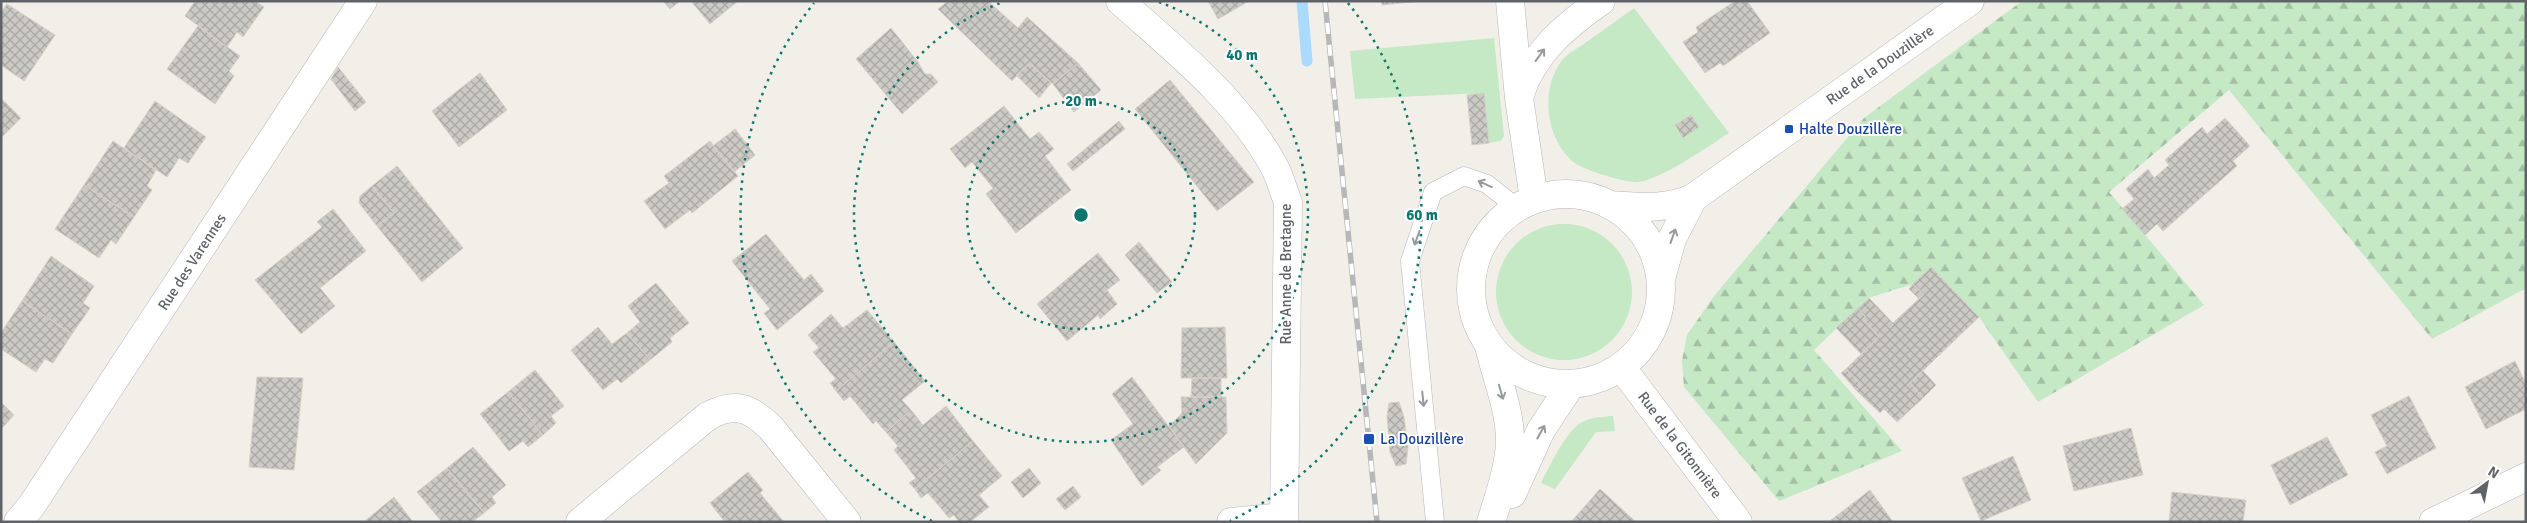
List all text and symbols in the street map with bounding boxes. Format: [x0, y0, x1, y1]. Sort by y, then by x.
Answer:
street label: Rue de la Douzillère [1823, 21, 1937, 109]
text: 40 m [1226, 46, 1258, 64]
one-way arrow [1535, 48, 1545, 62]
text: 20 m [1065, 92, 1097, 110]
place label: Halte Douzillère [1799, 120, 1902, 138]
marker: Halte Douzillère [1783, 123, 1795, 135]
one-way arrow [1477, 179, 1492, 189]
street label: Rue Anne de Bretagne [1277, 204, 1295, 344]
centre of rings [1072, 206, 1090, 224]
text: 60 m [1406, 206, 1438, 224]
street label: Rue des Varennes [154, 210, 230, 314]
one-way arrow [1669, 229, 1678, 245]
one-way arrow [1412, 230, 1421, 245]
one-way arrow [1496, 384, 1506, 400]
street label: Rue de la Gitonnière [1634, 388, 1726, 502]
one-way arrow [1418, 391, 1428, 407]
one-way arrow [1536, 424, 1546, 439]
place label: La Douzillère [1380, 430, 1464, 448]
marker: La Douzillère [1362, 432, 1376, 446]
north arrow [2462, 458, 2512, 508]
text: N [2485, 463, 2502, 482]

